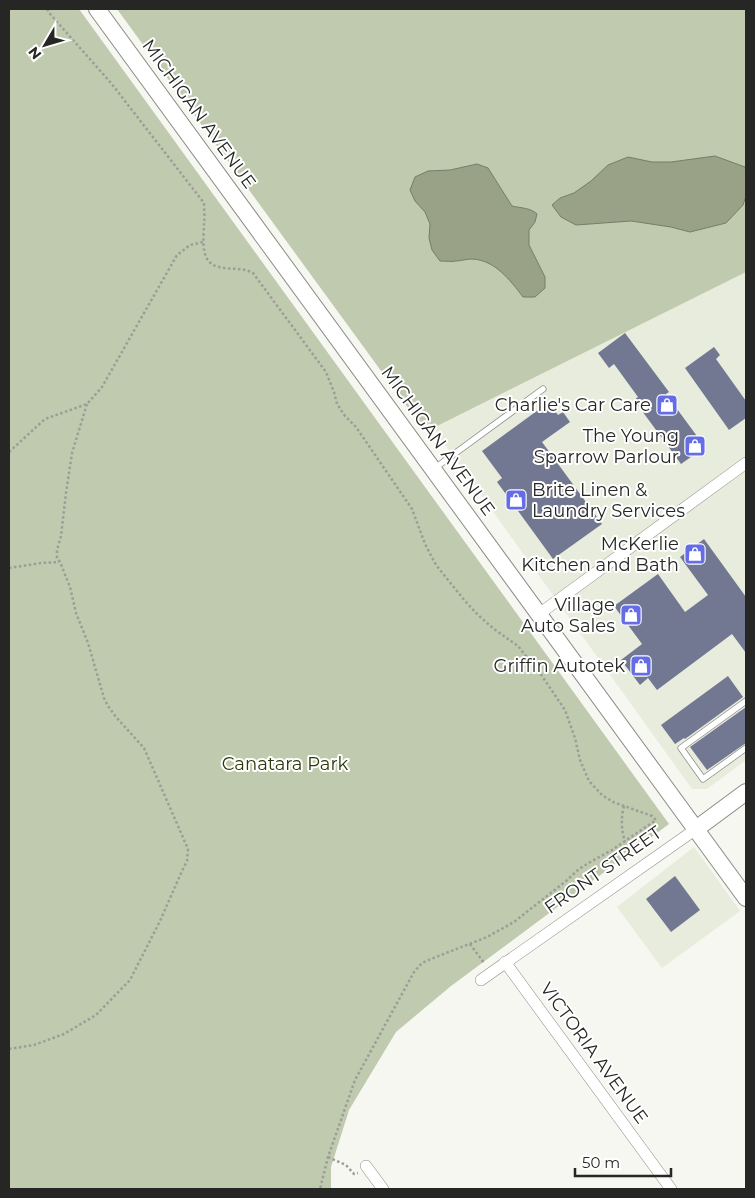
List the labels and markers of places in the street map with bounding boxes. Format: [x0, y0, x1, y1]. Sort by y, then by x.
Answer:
shop icon: Charlie's Car Care [655, 393, 679, 417]
place label: Charlie's Car Care [495, 394, 651, 416]
place label: The Young Sparrow Parlour [534, 425, 679, 468]
shop icon: The Young Sparrow Parlour [683, 434, 707, 458]
place label: Brite Linen & Laundry Services [532, 479, 685, 522]
shop icon: Brite Linen & Laundry Services [504, 488, 528, 512]
place label: McKerlie Kitchen and Bath [521, 533, 679, 576]
shop icon: McKerlie Kitchen and Bath [683, 542, 707, 566]
place label: Village Auto Sales [521, 594, 615, 637]
shop icon: Village Auto Sales [619, 603, 643, 627]
shop icon: Griffin Autotek [629, 654, 653, 678]
place label: Griffin Autotek [494, 655, 625, 677]

